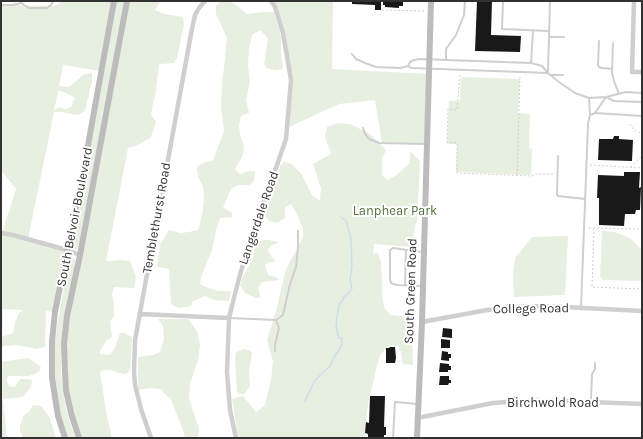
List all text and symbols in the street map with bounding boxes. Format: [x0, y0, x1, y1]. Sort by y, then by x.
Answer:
street label: South Belvoir Boulevard [54, 146, 96, 288]
street label: Temblethurst Road [140, 161, 174, 275]
street label: Langerdale Road [236, 169, 282, 267]
park label: Lanphear Park [353, 203, 437, 219]
street label: South Green Road [401, 238, 421, 344]
street label: College Road [493, 301, 569, 317]
street label: Birchwold Road [507, 395, 599, 411]

